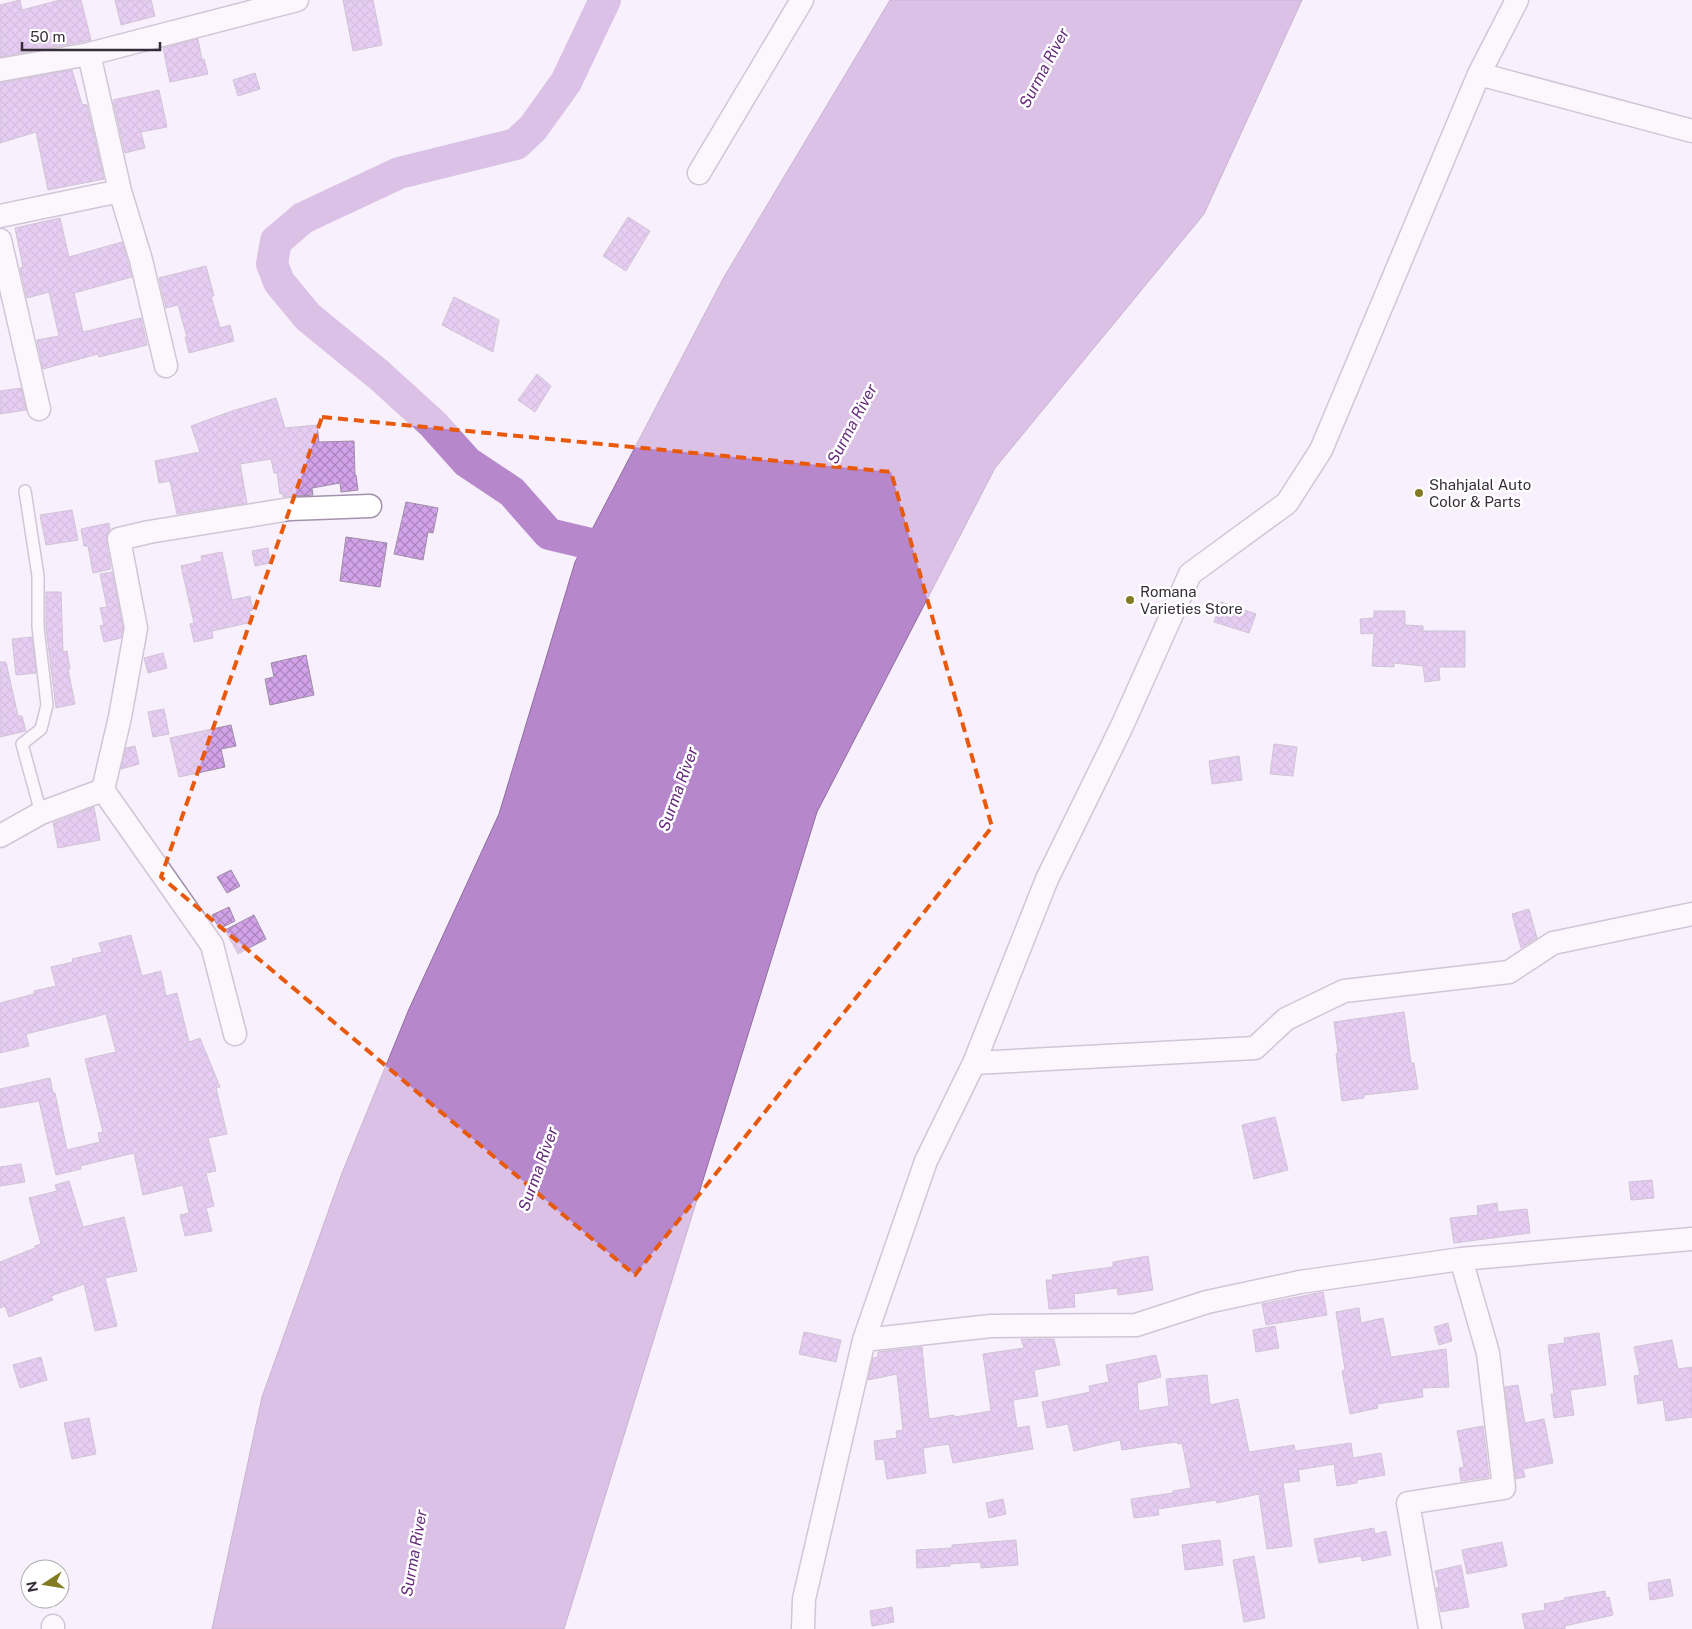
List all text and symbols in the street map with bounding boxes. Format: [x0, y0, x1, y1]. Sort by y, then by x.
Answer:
scale bar [22, 20, 160, 52]
water label: Surma River [1015, 24, 1073, 111]
text: 50 m [30, 28, 65, 45]
water label: Surma River [823, 380, 881, 467]
place label: Shahjalal Auto Color & Parts [1429, 476, 1531, 510]
marker: Shahjalal Auto Color & Parts [1413, 487, 1425, 499]
place label: Romana Varieties Store [1140, 583, 1243, 617]
marker: Romana Varieties Store [1124, 594, 1136, 606]
water label: Surma River [654, 744, 702, 834]
water label: Surma River [514, 1124, 562, 1214]
water label: Surma River [397, 1507, 431, 1598]
north arrow [20, 1559, 70, 1609]
text: N [23, 1580, 41, 1594]

